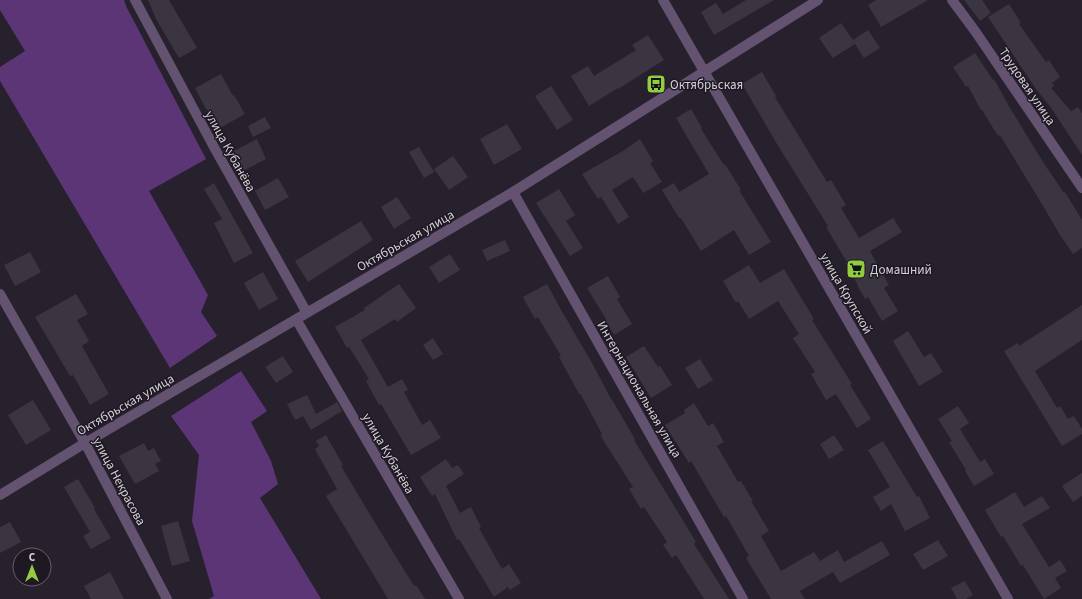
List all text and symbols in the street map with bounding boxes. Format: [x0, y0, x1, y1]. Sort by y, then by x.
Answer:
street label: Трудовая улица [995, 44, 1060, 129]
bus stop icon: Октябрьская [645, 73, 667, 95]
place label: Октябрьская [670, 76, 743, 94]
street label: улица Кубанёва [200, 108, 260, 195]
street label: Октябрьская улица [353, 206, 458, 276]
street label: улица Крупской [816, 250, 877, 337]
supermarket icon: Домашний [845, 258, 867, 280]
place label: Домашний [870, 261, 932, 279]
street label: Интернациональная улица [593, 318, 686, 461]
street label: Октябрьская улица [73, 370, 178, 440]
street label: улица Кубанёва [358, 410, 419, 497]
street label: улица Некрасова [88, 434, 150, 529]
north arrow [12, 547, 52, 587]
text: С [29, 550, 36, 565]

